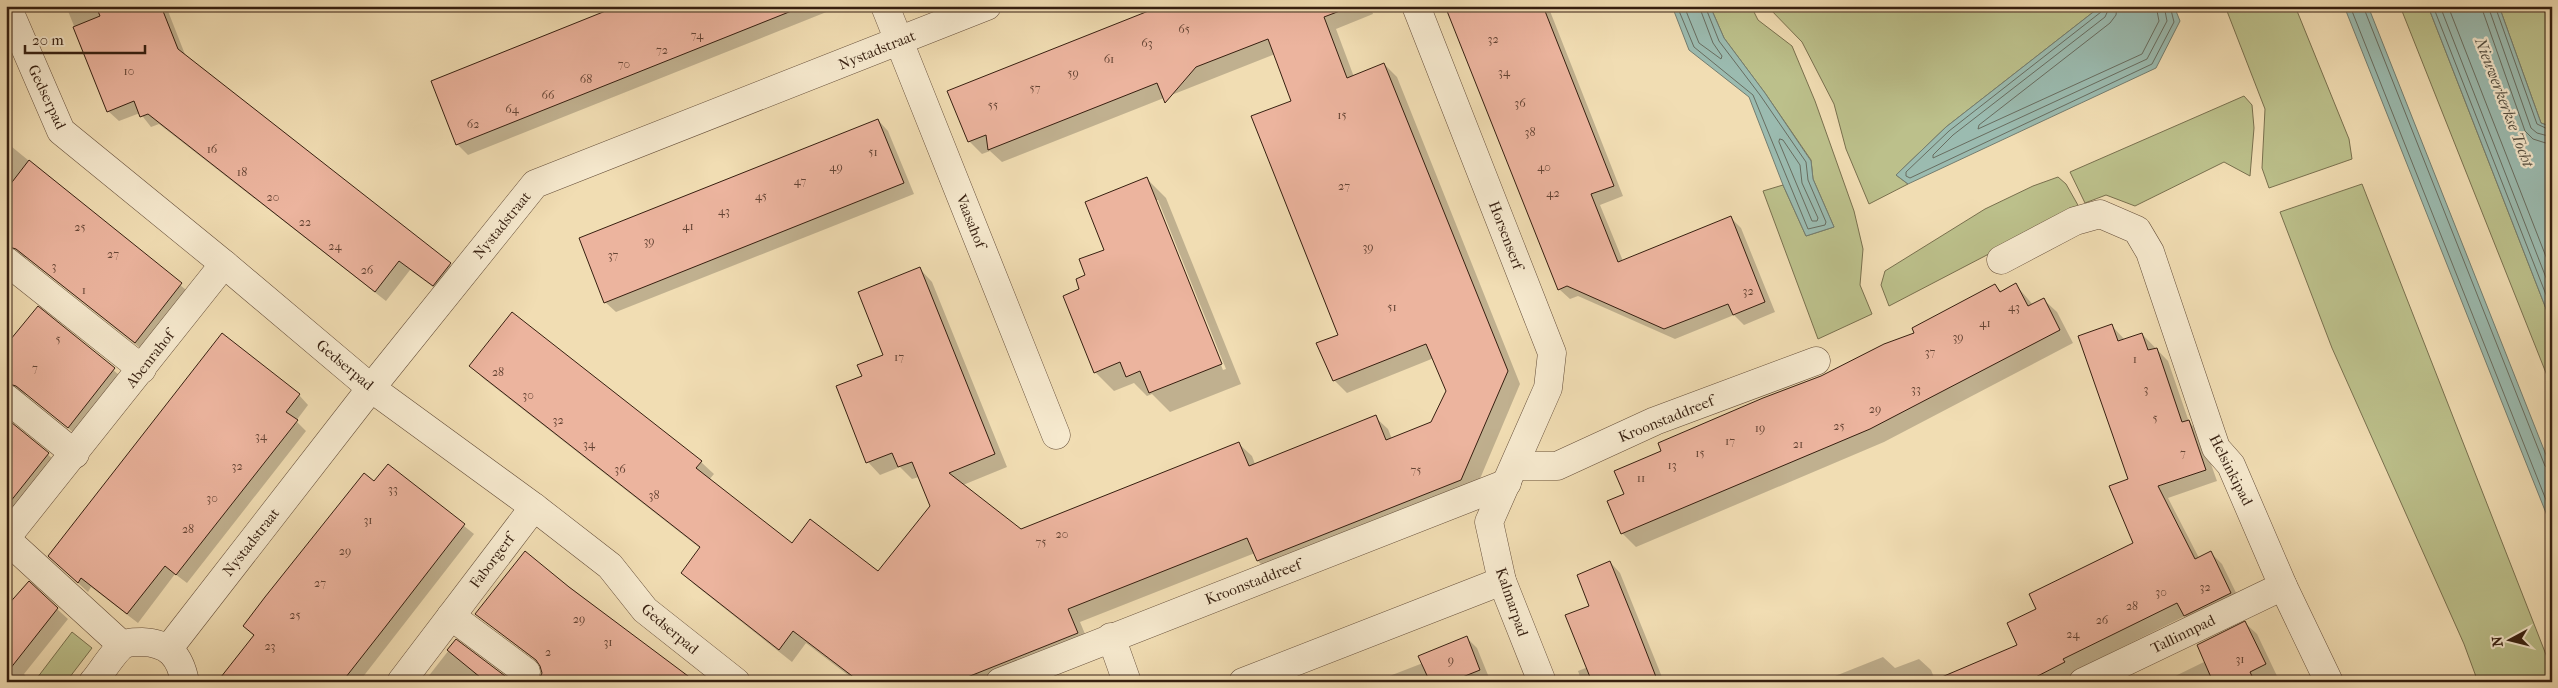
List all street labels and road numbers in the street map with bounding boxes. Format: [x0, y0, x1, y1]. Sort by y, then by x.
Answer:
street label: Nystadstraat [836, 26, 919, 74]
street label: Gedserpad [24, 62, 70, 133]
street label: Nystadstraat [469, 187, 535, 262]
street label: Vaasahof [952, 191, 991, 253]
street label: Horsenserf [1485, 198, 1528, 274]
street label: Abenrahof [121, 324, 180, 392]
street label: Gedserpad [313, 336, 378, 395]
street label: Kroonstaddreef [1616, 391, 1719, 446]
street label: Helsinkipad [2205, 431, 2257, 509]
street label: Nystadstraat [219, 504, 284, 580]
street label: Faborgerf [466, 528, 520, 592]
street label: Kroonstaddreef [1203, 554, 1306, 609]
street label: Kalmarpad [1492, 565, 1532, 640]
street label: Gedserpad [638, 600, 703, 659]
street label: Tallinnpad [2148, 610, 2219, 657]

